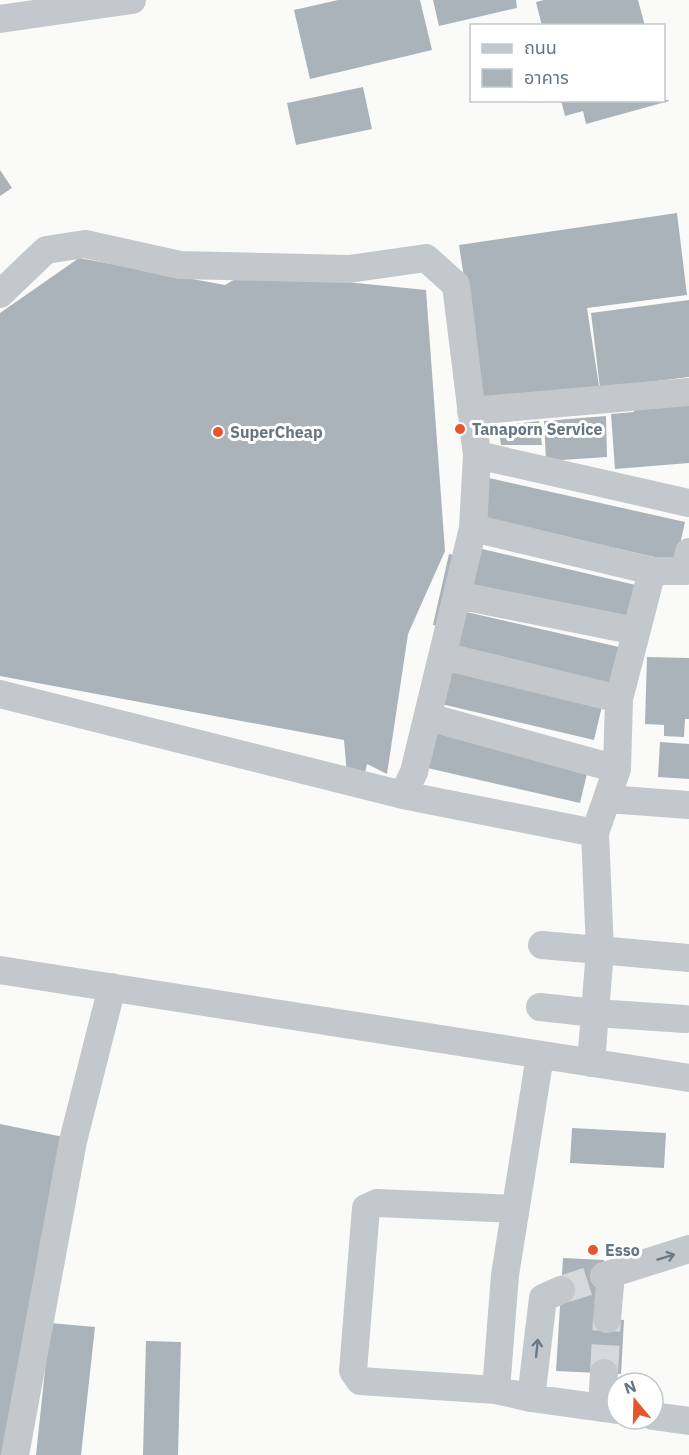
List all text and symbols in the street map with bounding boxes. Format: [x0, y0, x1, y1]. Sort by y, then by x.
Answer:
legend [470, 24, 665, 102]
text: ถนน [524, 36, 557, 59]
text: อาคาร [524, 66, 569, 89]
place label: Tanaporn Service [472, 419, 602, 439]
place label: SuperCheap [230, 422, 323, 442]
marker: Tanaporn Service [453, 422, 467, 436]
marker: SuperCheap [211, 425, 225, 439]
place label: Esso [605, 1240, 640, 1260]
marker: Esso [586, 1243, 600, 1257]
one-way arrow [656, 1250, 675, 1261]
one-way arrow [532, 1338, 543, 1358]
north arrow [605, 1371, 665, 1431]
text: N [621, 1375, 639, 1398]

